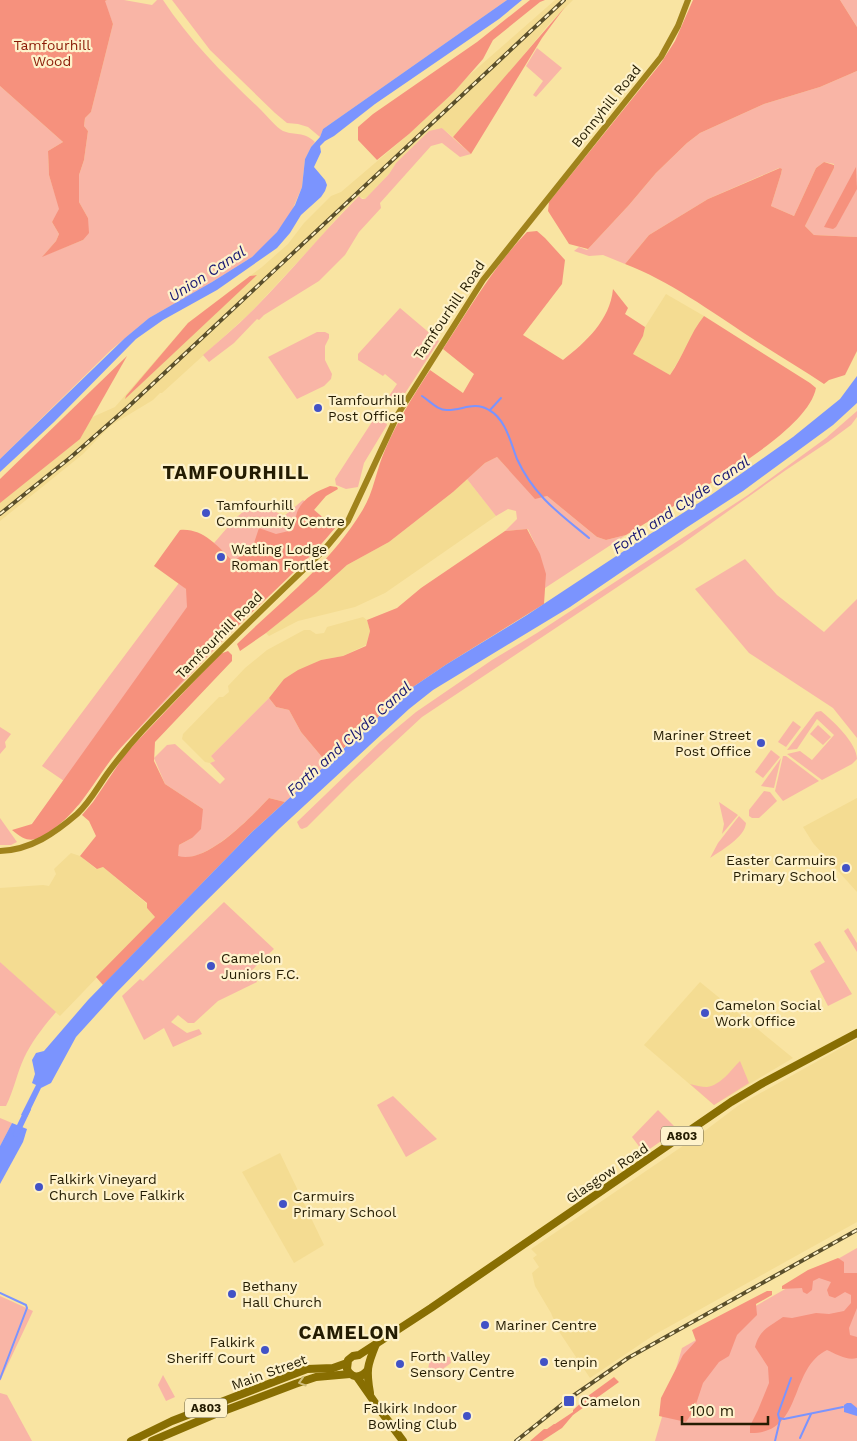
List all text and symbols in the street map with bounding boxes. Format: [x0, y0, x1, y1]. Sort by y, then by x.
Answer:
park label: Tamfourhill Wood [13, 37, 91, 69]
street label: Bonnyhill Road [568, 62, 644, 150]
water label: Union Canal [165, 242, 249, 306]
street label: Tamfourhill Road [410, 258, 488, 362]
place label: Tamfourhill Post Office [328, 392, 406, 424]
marker: Tamfourhill Post Office [312, 402, 324, 414]
water label: Forth and Clyde Canal [609, 452, 753, 558]
district label: TAMFOURHILL [162, 461, 310, 484]
place label: Tamfourhill Community Centre [216, 497, 345, 529]
marker: Tamfourhill Community Centre [200, 507, 212, 519]
place label: Watling Lodge Roman Fortlet [231, 541, 329, 573]
marker: Watling Lodge Roman Fortlet [215, 551, 227, 563]
street label: Tamfourhill Road [172, 588, 266, 682]
water label: Forth and Clyde Canal [283, 678, 415, 800]
place label: Mariner Street Post Office [653, 727, 751, 759]
marker: Mariner Street Post Office [755, 737, 767, 749]
place label: Easter Carmuirs Primary School [726, 852, 837, 884]
marker: Easter Carmuirs Primary School [840, 862, 852, 874]
place label: Camelon Juniors F.C. [221, 950, 299, 982]
marker: Camelon Juniors F.C. [205, 960, 217, 972]
place label: Camelon Social Work Office [715, 997, 822, 1029]
marker: Camelon Social Work Office [699, 1007, 711, 1019]
road number: A803 [661, 1126, 703, 1146]
street label: Glasgow Road [563, 1140, 651, 1206]
place label: Falkirk Vineyard Church Love Falkirk [49, 1171, 185, 1203]
marker: Falkirk Vineyard Church Love Falkirk [33, 1181, 45, 1193]
place label: Carmuirs Primary School [293, 1188, 397, 1220]
marker: Carmuirs Primary School [277, 1198, 289, 1210]
place label: Bethany Hall Church [242, 1278, 322, 1310]
marker: Bethany Hall Church [226, 1288, 238, 1300]
place label: Mariner Centre [495, 1317, 597, 1333]
marker: Mariner Centre [479, 1319, 491, 1331]
district label: CAMELON [298, 1321, 400, 1344]
place label: Falkirk Sheriff Court [167, 1334, 255, 1366]
marker: Falkirk Sheriff Court [259, 1344, 271, 1356]
place label: Forth Valley Sensory Centre [410, 1348, 515, 1380]
street label: Main Street [229, 1351, 309, 1393]
place label: tenpin [554, 1354, 598, 1370]
marker: tenpin [538, 1356, 550, 1368]
marker: Forth Valley Sensory Centre [394, 1358, 406, 1370]
one-way arrow [299, 1376, 307, 1386]
place label: Camelon [580, 1393, 640, 1409]
marker: Camelon [562, 1394, 576, 1408]
scale bar [682, 1394, 768, 1426]
road number: A803 [185, 1399, 227, 1418]
place label: Falkirk Indoor Bowling Club [363, 1400, 457, 1432]
text: 100 m [690, 1402, 734, 1420]
marker: Falkirk Indoor Bowling Club [461, 1410, 473, 1422]

